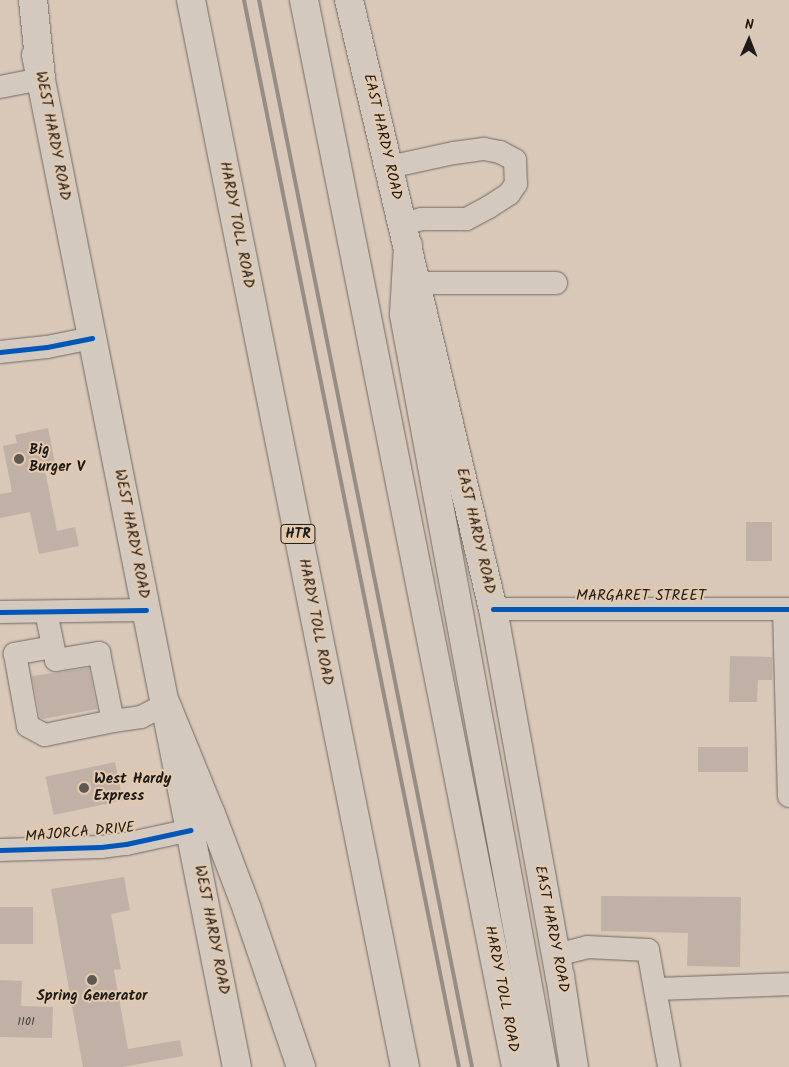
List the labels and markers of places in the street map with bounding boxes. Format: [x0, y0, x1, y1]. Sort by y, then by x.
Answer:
place label: Big Burger V [29, 441, 85, 476]
marker: Big Burger V [13, 453, 25, 465]
place label: West Hardy Express [94, 770, 171, 805]
marker: West Hardy Express [78, 782, 90, 794]
marker: Spring Generator [86, 974, 98, 986]
place label: Spring Generator [37, 988, 147, 1006]

